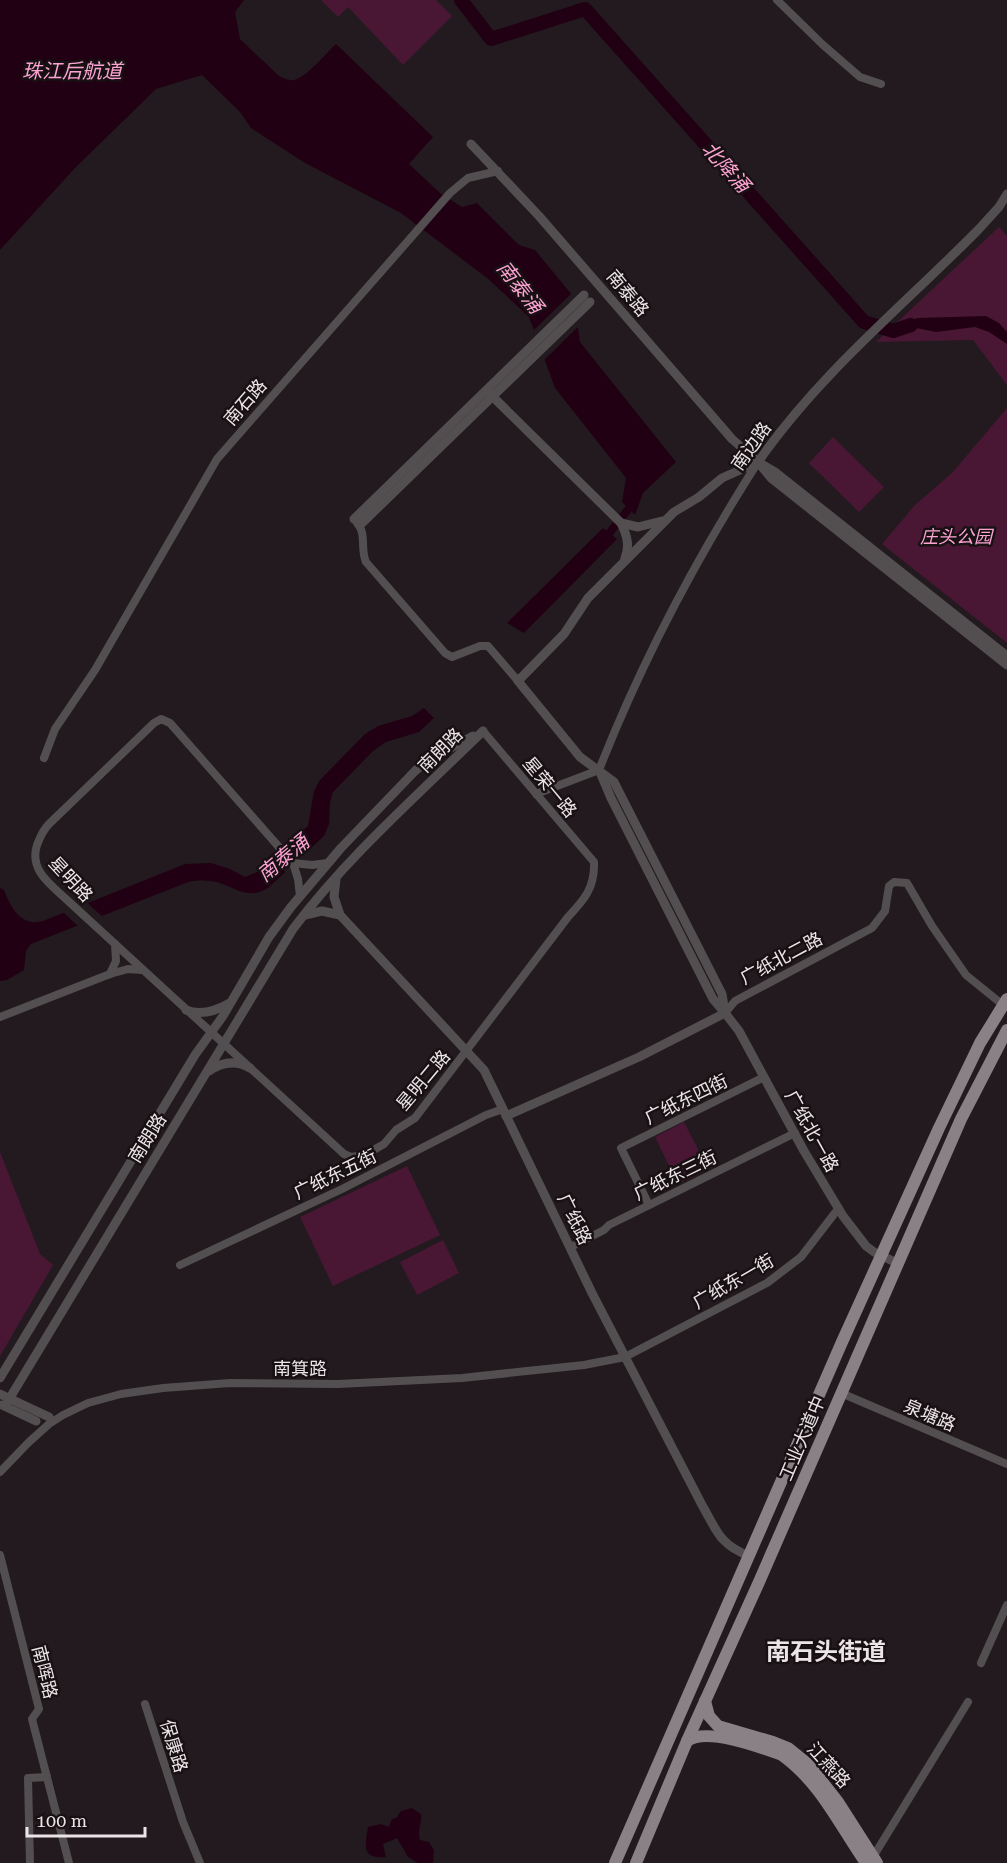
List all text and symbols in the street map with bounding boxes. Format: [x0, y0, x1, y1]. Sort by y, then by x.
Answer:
water label: 珠江后航道 [22, 59, 125, 83]
water label: 北降涌 [697, 137, 756, 199]
water label: 南泰涌 [492, 256, 549, 320]
street label: 南泰路 [603, 266, 653, 320]
street label: 南石路 [219, 375, 271, 429]
street label: 南边路 [727, 418, 775, 474]
park label: 庄头公园 [920, 526, 995, 547]
street label: 南朗路 [413, 723, 467, 777]
street label: 星荣一路 [519, 753, 581, 821]
water label: 南泰涌 [252, 828, 315, 886]
street label: 星明路 [45, 852, 97, 906]
street label: 广纸北二路 [736, 928, 826, 988]
street label: 星明二路 [392, 1046, 454, 1114]
street label: 广纸东四街 [641, 1070, 731, 1128]
street label: 广纸北一路 [781, 1087, 843, 1175]
street label: 南朗路 [124, 1110, 170, 1166]
street label: 广纸东五街 [290, 1145, 380, 1203]
street label: 广纸东三街 [630, 1146, 720, 1204]
street label: 广纸路 [554, 1190, 596, 1248]
street label: 广纸东一街 [689, 1249, 777, 1313]
street label: 南箕路 [273, 1358, 327, 1379]
street label: 工业大道中 [775, 1392, 829, 1484]
street label: 泉塘路 [901, 1395, 959, 1435]
district label: 南石头街道 [766, 1638, 886, 1666]
street label: 南晖路 [28, 1643, 62, 1701]
street label: 保康路 [156, 1717, 192, 1775]
street label: 江燕路 [803, 1738, 855, 1792]
scale bar [27, 1800, 146, 1838]
text: 100 m [36, 1810, 87, 1831]

